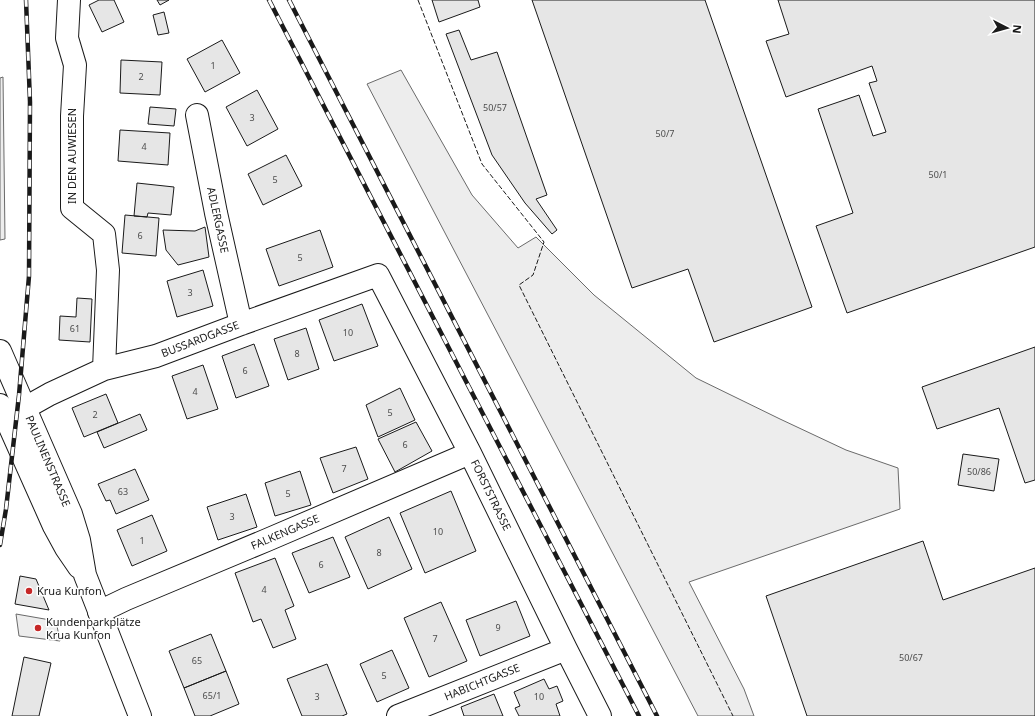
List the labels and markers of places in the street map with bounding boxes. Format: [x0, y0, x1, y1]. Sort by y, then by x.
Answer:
place label: Krua Kunfon [37, 583, 102, 598]
marker: Krua Kunfon [24, 586, 34, 596]
place label: Kundenparkplätze Krua Kunfon [46, 614, 141, 642]
marker: Kundenparkplätze Krua Kunfon [33, 623, 43, 633]

